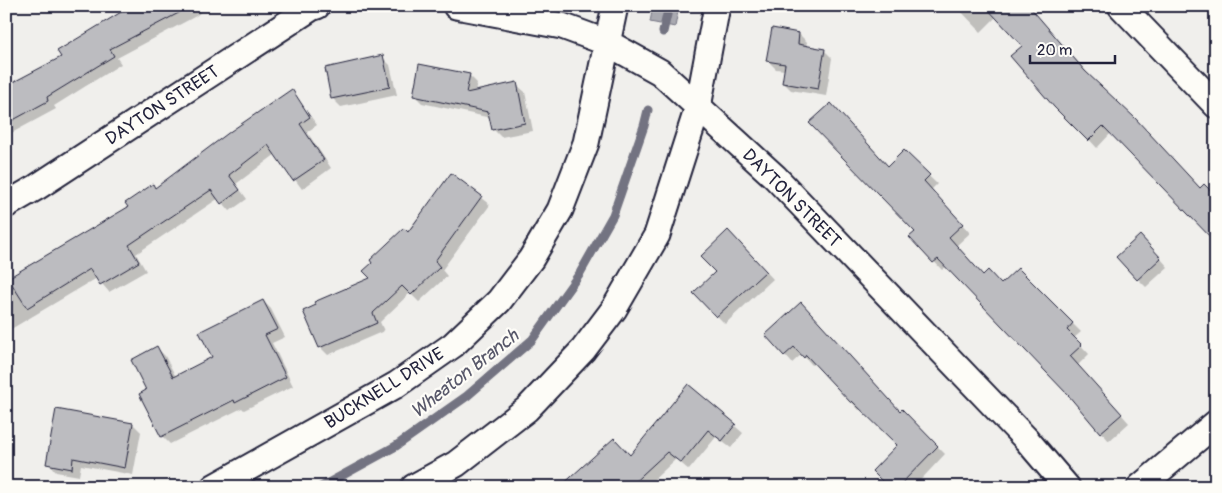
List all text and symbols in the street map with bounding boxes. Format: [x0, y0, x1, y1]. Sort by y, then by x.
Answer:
scale bar [1030, 32, 1114, 64]
text: 20 m [1037, 41, 1072, 60]
street label: DAYTON STREET [101, 60, 223, 151]
street label: DAYTON STREET [737, 144, 846, 253]
water label: Wheaton Branch [406, 324, 524, 423]
street label: BUCKNELL DRIVE [320, 342, 448, 434]

